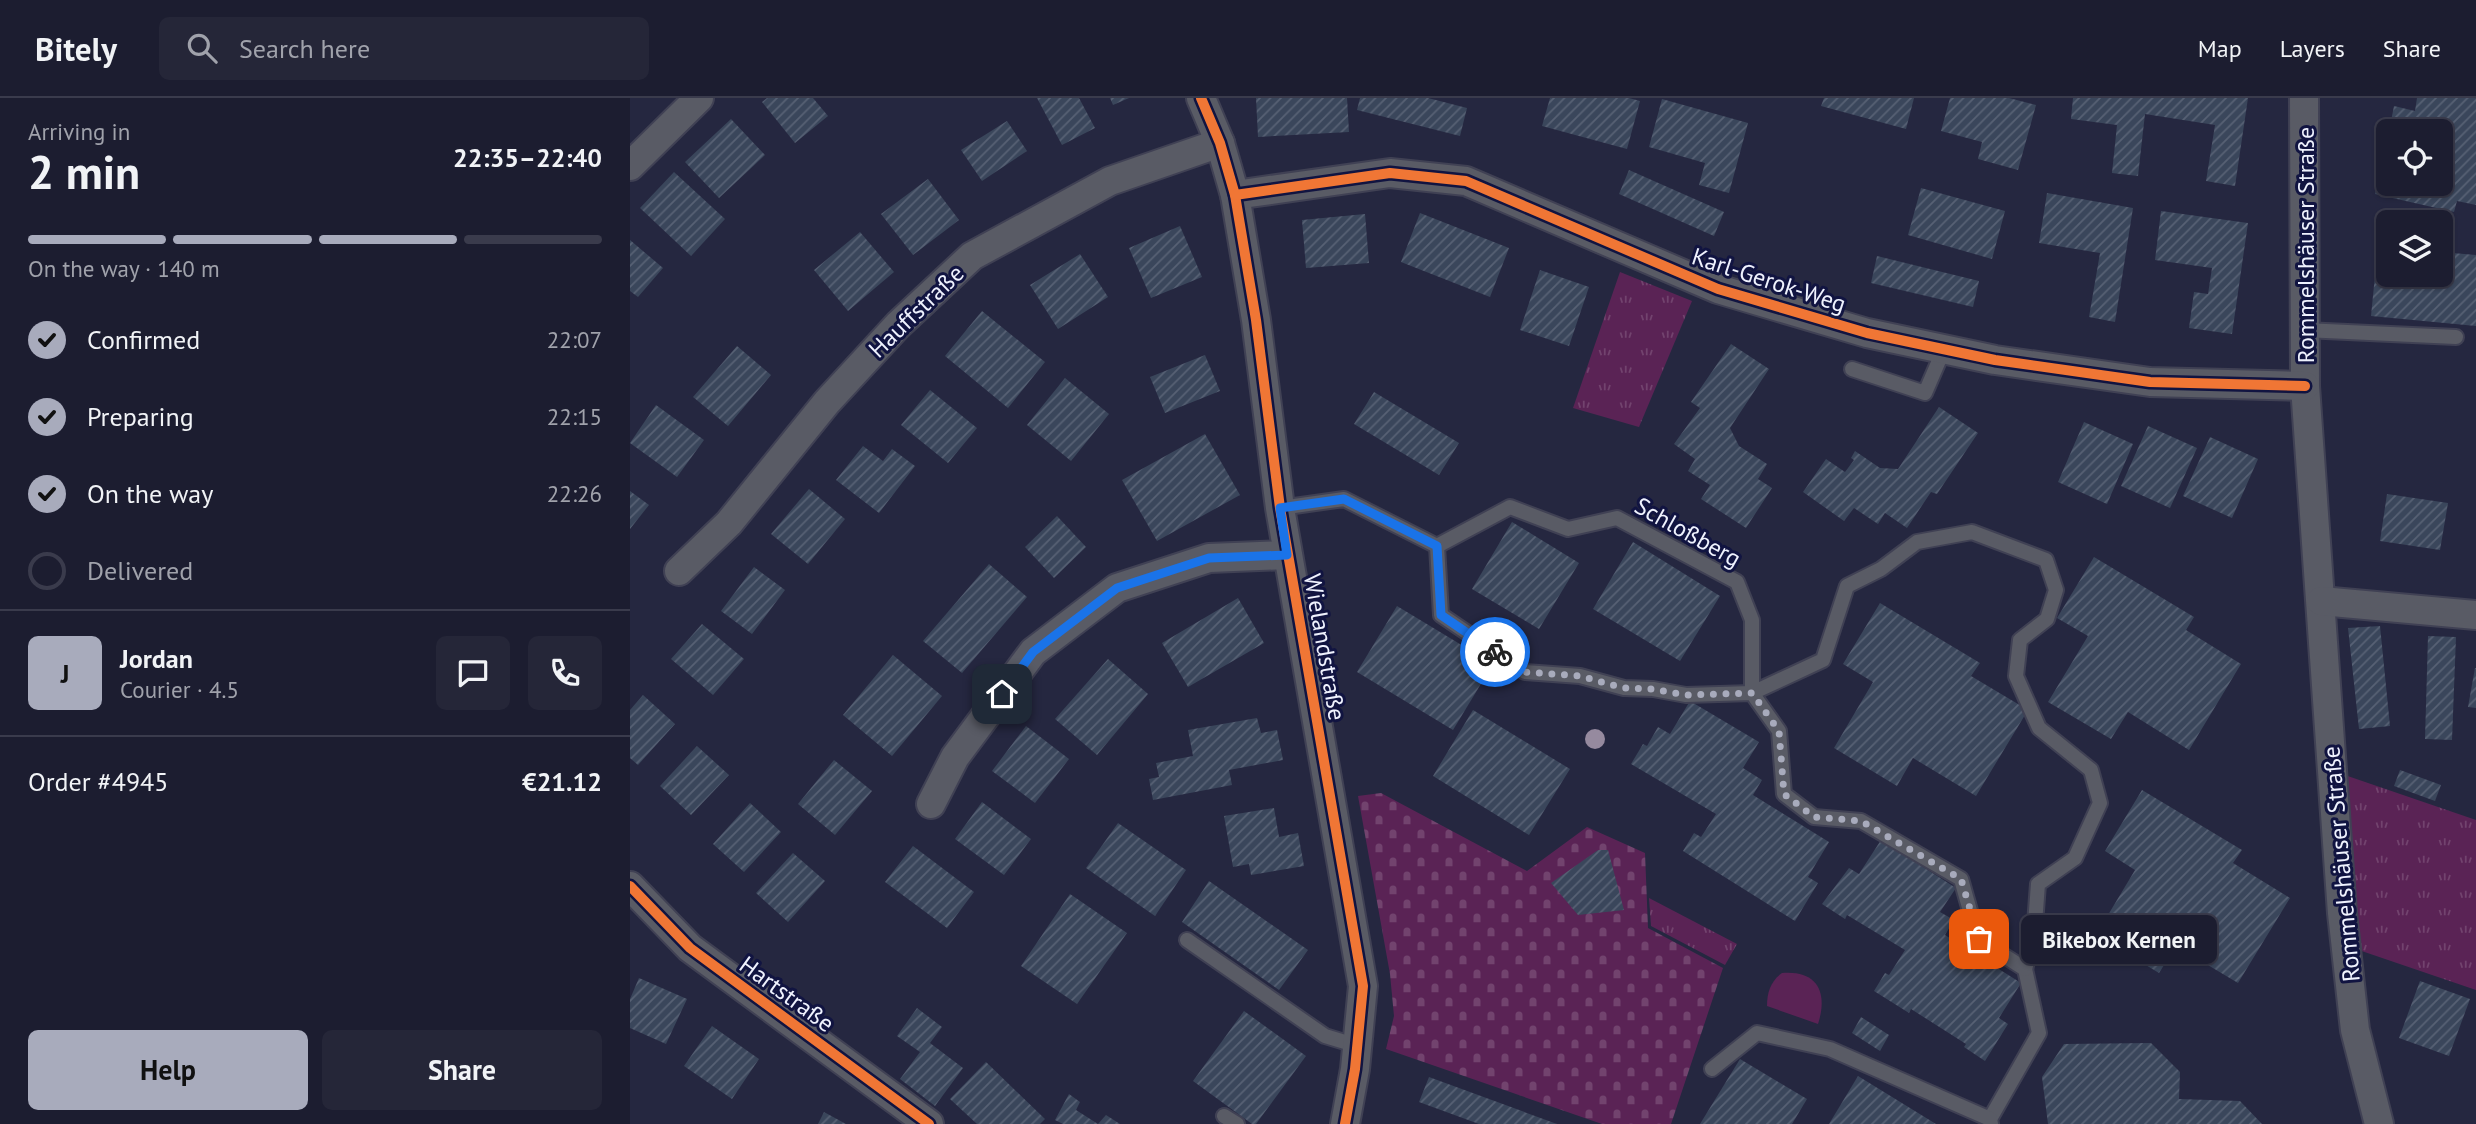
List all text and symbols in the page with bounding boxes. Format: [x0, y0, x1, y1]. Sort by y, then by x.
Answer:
search box [159, 17, 649, 80]
text: Bitely [35, 27, 117, 70]
icon: search [183, 29, 221, 67]
text: Search here [239, 32, 370, 65]
text: Map [2198, 33, 2242, 64]
text: Layers [2280, 33, 2345, 64]
text: Share [2383, 33, 2441, 64]
text: Arriving in [28, 117, 130, 146]
map controls [2376, 119, 2453, 287]
button: locate [2376, 119, 2453, 196]
street label: Rommelshäuser Straße [2290, 127, 2321, 363]
text: 22:35–22:40 [453, 141, 602, 174]
text: 2 min [28, 142, 140, 202]
button: layers [2376, 210, 2453, 287]
street label: Karl-Gerok-Weg [1688, 240, 1850, 320]
text: On the way · 140 m [28, 254, 220, 283]
street label: Hauffstraße [862, 258, 970, 364]
icon: check [28, 321, 66, 359]
text: Confirmed [87, 323, 200, 356]
text: 22:07 [547, 325, 602, 354]
icon: check [28, 398, 66, 436]
text: Preparing [87, 400, 194, 433]
text: 22:15 [547, 402, 602, 431]
icon: check [28, 475, 66, 513]
text: On the way [87, 477, 213, 510]
text: 22:26 [547, 479, 602, 508]
street label: Schloßberg [1629, 490, 1747, 574]
text: Delivered [87, 554, 193, 587]
street label: Wielandstraße [1297, 571, 1353, 723]
courier [1460, 617, 1530, 687]
icon: bike [1476, 633, 1514, 671]
button: chat [436, 636, 510, 710]
button: phone [528, 636, 602, 710]
text: Jordan [120, 642, 193, 675]
text: J [61, 657, 69, 690]
pin [972, 664, 1032, 724]
text: Courier · 4.5 [120, 675, 239, 704]
icon: home [983, 675, 1021, 713]
street label: Rommelshäuser Straße [2315, 745, 2367, 983]
text: Order #4945 [28, 765, 168, 798]
text: €21.12 [522, 765, 602, 798]
pin [1949, 909, 2009, 969]
callout: Bikebox Kernen [2021, 914, 2217, 964]
icon: bag [1960, 920, 1998, 958]
text: Bikebox Kernen [2042, 925, 2196, 954]
street label: Hartstraße [733, 949, 841, 1039]
button: Help [28, 1030, 308, 1110]
button: Share [322, 1030, 602, 1110]

